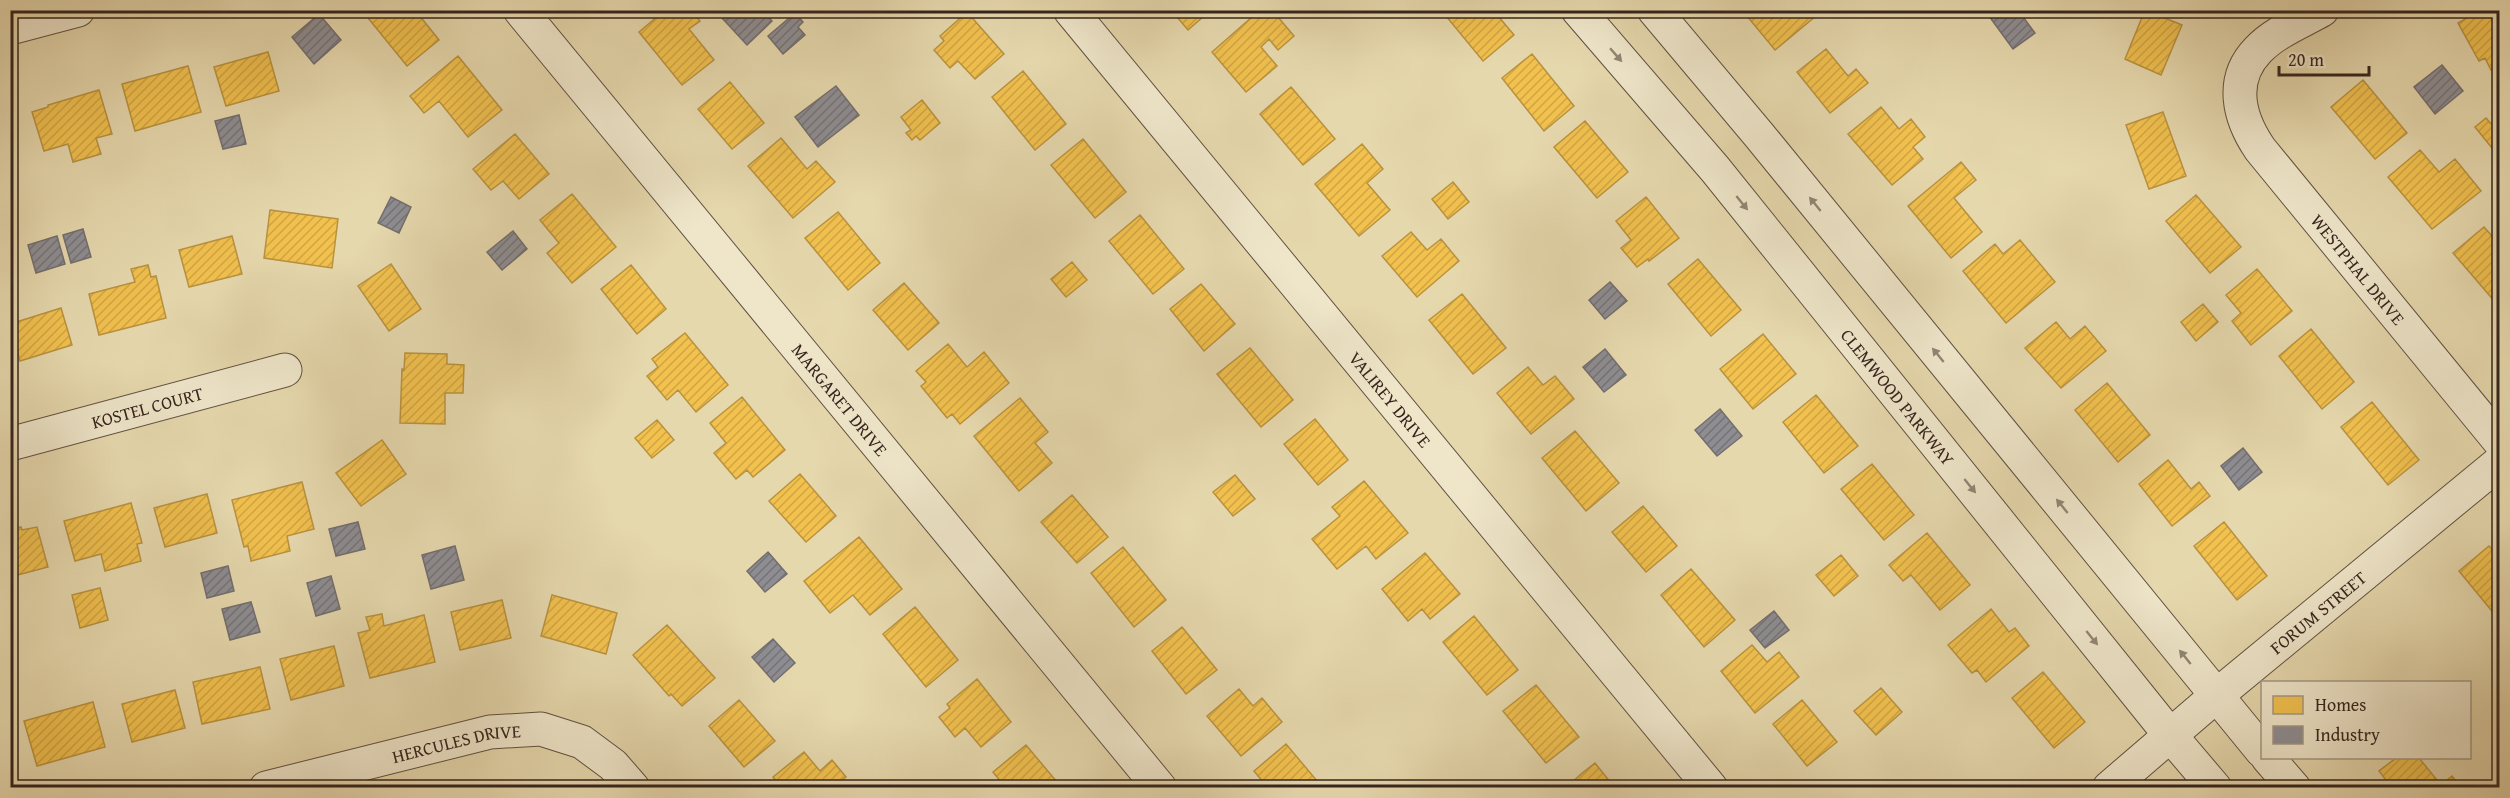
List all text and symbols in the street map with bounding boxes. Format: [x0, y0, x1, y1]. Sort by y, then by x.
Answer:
scale bar [2279, 39, 2369, 77]
text: 20 m [2288, 46, 2324, 73]
one-way arrow [1609, 47, 1622, 62]
one-way arrow [1736, 195, 1749, 211]
one-way arrow [1809, 196, 1822, 212]
street label: WESTPHAL DRIVE [2305, 208, 2412, 330]
street label: CLEMWOOD PARKWAY [1835, 322, 1962, 471]
street label: MARGARET DRIVE [786, 337, 895, 461]
street label: VALIREY DRIVE [1343, 345, 1438, 453]
one-way arrow [1932, 347, 1945, 363]
street label: KOSTEL COURT [88, 379, 206, 435]
one-way arrow [1963, 478, 1976, 493]
one-way arrow [2055, 498, 2068, 514]
street label: FORUM STREET [2264, 564, 2372, 660]
one-way arrow [2086, 630, 2099, 646]
one-way arrow [2178, 649, 2191, 665]
legend [2261, 681, 2471, 759]
text: Homes [2315, 691, 2366, 718]
street label: HERCULES DRIVE [389, 717, 522, 770]
text: Industry [2315, 721, 2380, 748]

